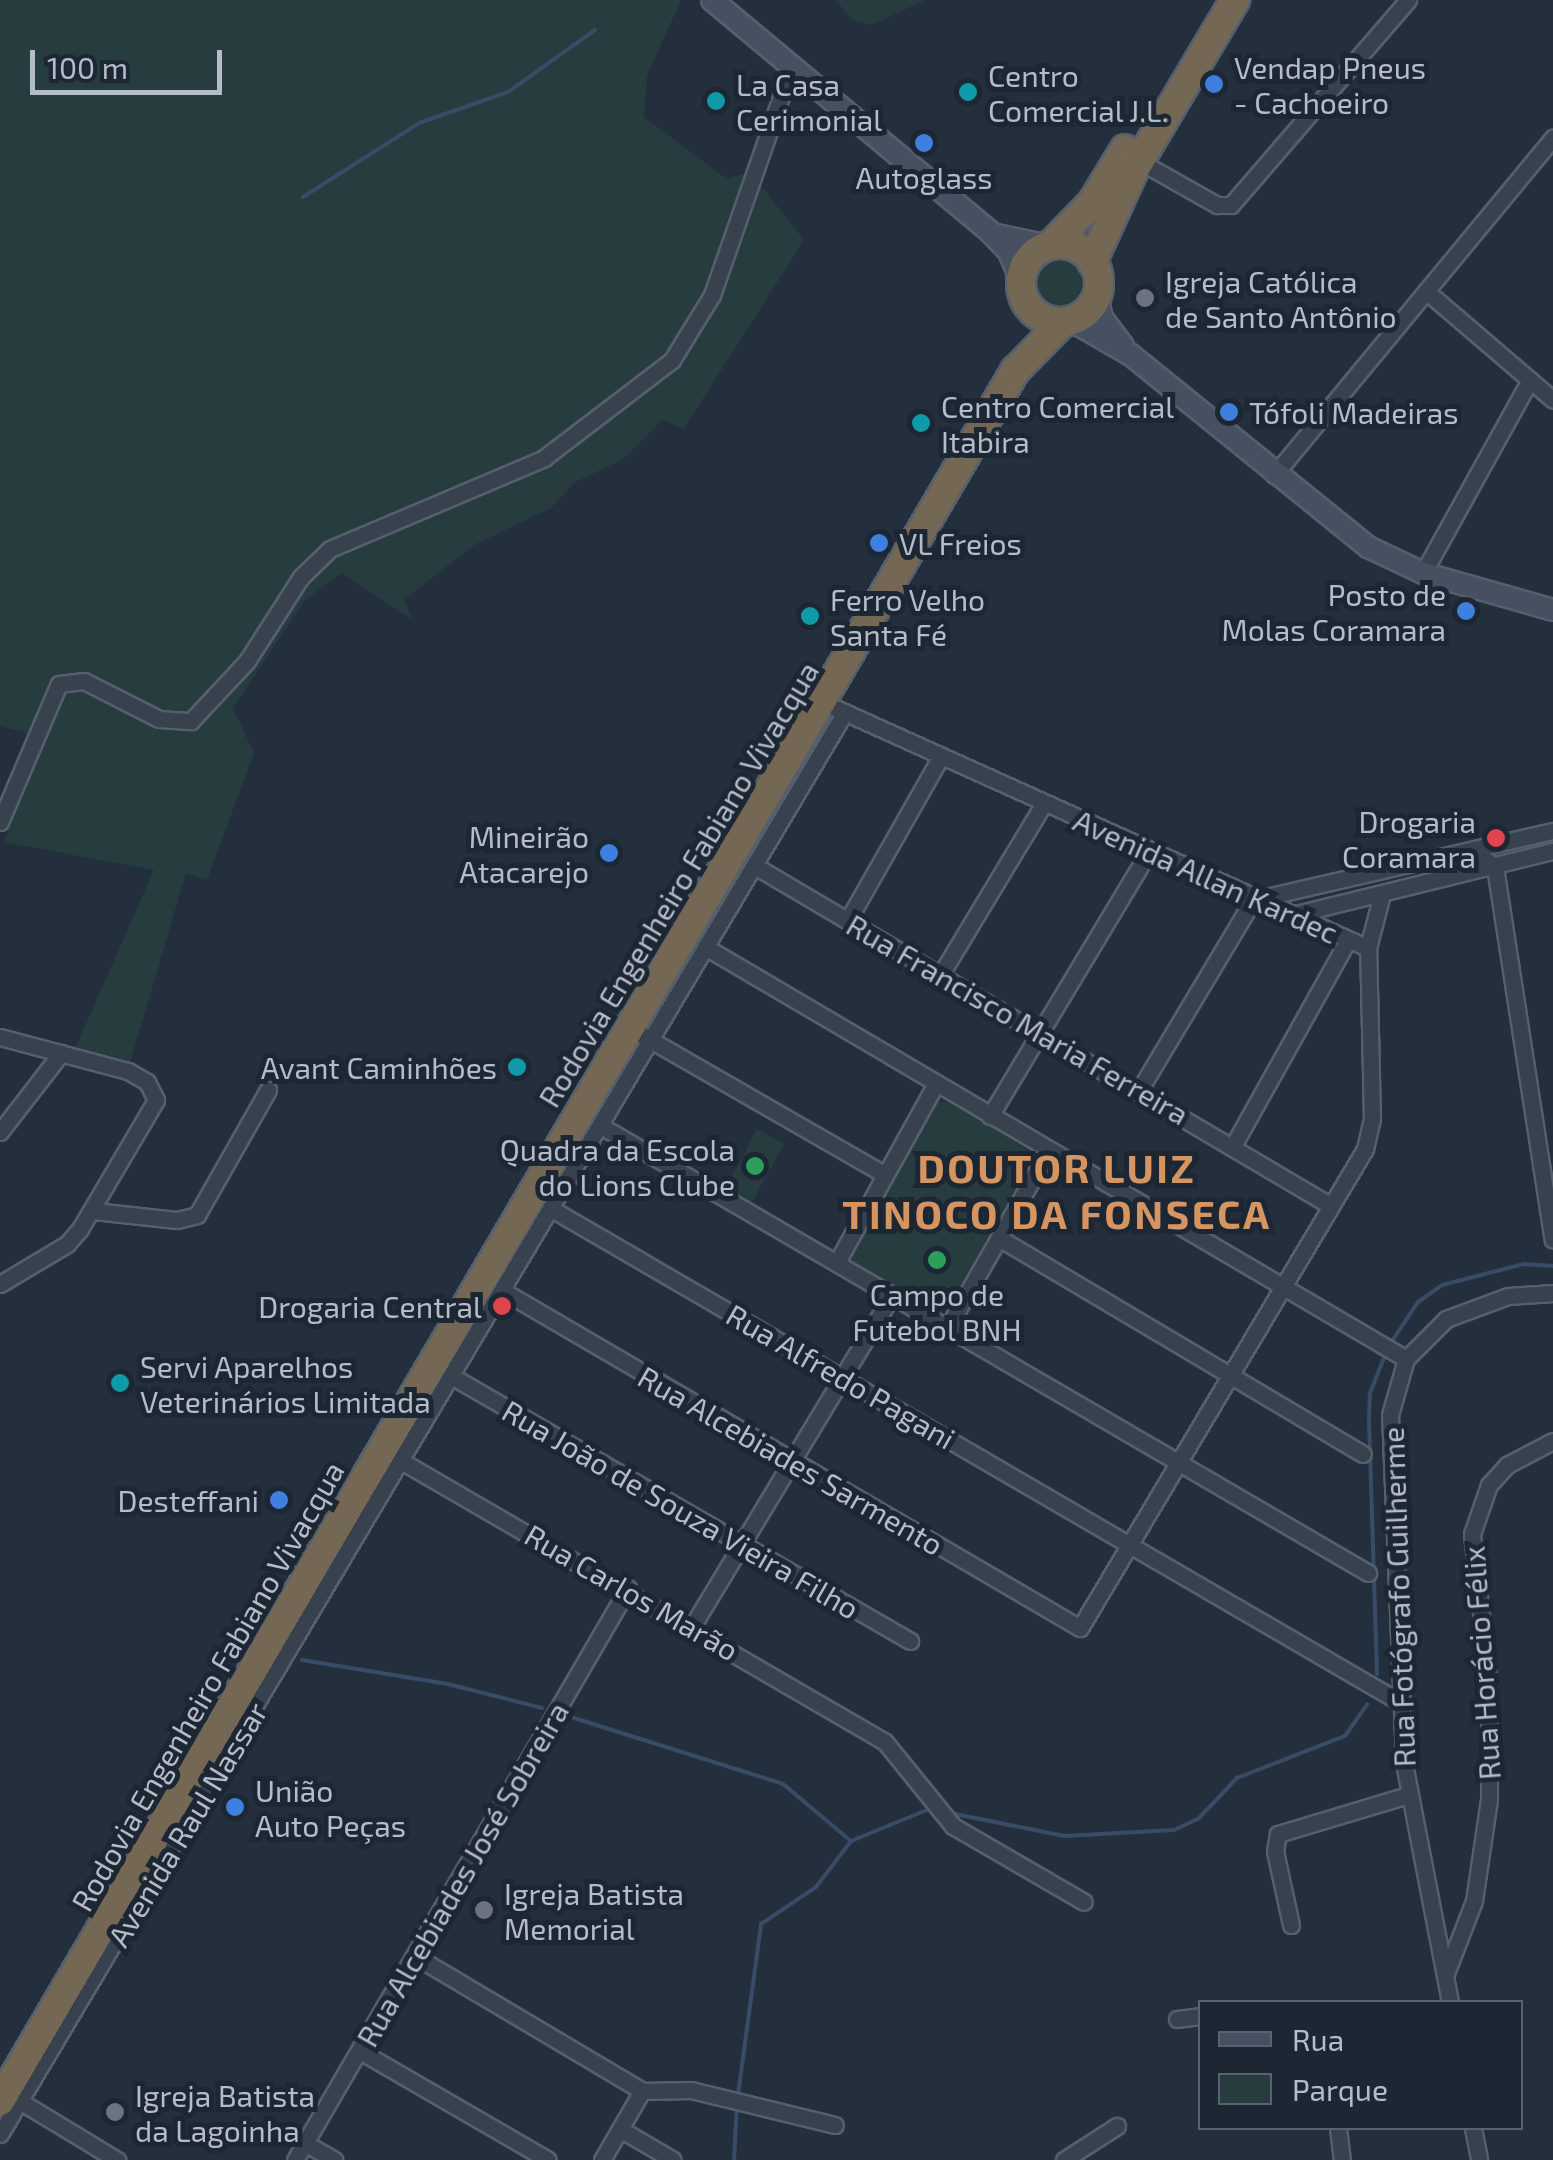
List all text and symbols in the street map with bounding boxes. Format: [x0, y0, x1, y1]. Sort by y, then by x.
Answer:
scale bar [35, 30, 228, 92]
text: 100 m [47, 49, 128, 85]
place label: Vendap Pneus - Cachoeiro [1234, 49, 1426, 120]
place label: Centro Comercial J.L. [988, 57, 1170, 128]
place label: La Casa Cerimonial [736, 66, 882, 136]
marker: Vendap Pneus - Cachoeiro [1203, 73, 1225, 95]
marker: Centro Comercial J.L. [957, 81, 979, 103]
marker: La Casa Cerimonial [705, 90, 727, 112]
marker: Autoglass [913, 132, 935, 154]
place label: Autoglass [856, 159, 992, 195]
place label: Igreja Católica de Santo Antônio [1165, 263, 1397, 334]
marker: Igreja Católica de Santo Antônio [1134, 287, 1156, 309]
place label: Centro Comercial Itabira [941, 388, 1174, 458]
place label: Tófoli Madeiras [1249, 394, 1459, 430]
marker: Tófoli Madeiras [1218, 401, 1240, 423]
marker: Centro Comercial Itabira [910, 412, 932, 434]
place label: VL Freios [899, 525, 1023, 561]
marker: VL Freios [868, 532, 890, 554]
place label: Posto de Molas Coramara [1221, 576, 1446, 646]
place label: Ferro Velho Santa Fé [830, 581, 986, 652]
marker: Posto de Molas Coramara [1455, 600, 1477, 622]
marker: Ferro Velho Santa Fé [799, 605, 821, 627]
street label: Rodovia Engenheiro Fabiano Vivacqua [530, 654, 826, 1114]
street label: Avenida Allan Kardec [1068, 801, 1344, 951]
place label: Drogaria Coramara [1342, 803, 1476, 874]
place label: Mineirão Atacarejo [459, 818, 589, 888]
marker: Drogaria Coramara [1485, 827, 1507, 849]
marker: Mineirão Atacarejo [598, 842, 620, 864]
street label: Rua Francisco Maria Ferreira [841, 906, 1195, 1132]
place label: Avant Caminhões [261, 1049, 497, 1085]
marker: Avant Caminhões [506, 1056, 528, 1078]
place label: Quadra da Escola do Lions Clube [500, 1131, 735, 1202]
district label: DOUTOR LUIZ TINOCO DA FONSECA [842, 1143, 1272, 1237]
marker: Quadra da Escola do Lions Clube [744, 1155, 766, 1177]
marker: Campo de Futebol BNH [926, 1249, 948, 1271]
place label: Campo de Futebol BNH [852, 1276, 1022, 1346]
place label: Drogaria Central [258, 1288, 482, 1324]
marker: Drogaria Central [491, 1295, 513, 1317]
street label: Rua Alfredo Pagani [720, 1296, 962, 1456]
place label: Servi Aparelhos Veterinários Limitada [140, 1348, 431, 1418]
street label: Rua Alcebiades Sarmento [632, 1358, 950, 1562]
marker: Servi Aparelhos Veterinários Limitada [109, 1372, 131, 1394]
street label: Rua João de Souza Vieira Filho [496, 1392, 866, 1626]
street label: Rua Fotógrafo Guilherme [1374, 1426, 1422, 1768]
street label: Rodovia Engenheiro Fabiano Vivacqua [63, 1454, 351, 1918]
place label: Desteffani [118, 1482, 259, 1518]
marker: Desteffani [268, 1489, 290, 1511]
street label: Rua Carlos Marão [519, 1516, 745, 1668]
street label: Rua Horácio Félix [1455, 1545, 1507, 1781]
street label: Avenida Raul Nassar [100, 1695, 274, 1953]
street label: Rua Alcebiades José Sobreira [348, 1695, 576, 2053]
place label: União Auto Peças [255, 1772, 406, 1842]
marker: União Auto Peças [224, 1796, 246, 1818]
place label: Igreja Batista Memorial [504, 1875, 684, 1946]
marker: Igreja Batista Memorial [473, 1899, 495, 1921]
legend [1198, 2000, 1523, 2130]
text: Rua [1292, 2021, 1344, 2057]
text: Parque [1292, 2071, 1388, 2107]
place label: Igreja Batista da Lagoinha [135, 2077, 315, 2148]
marker: Igreja Batista da Lagoinha [104, 2101, 126, 2123]

